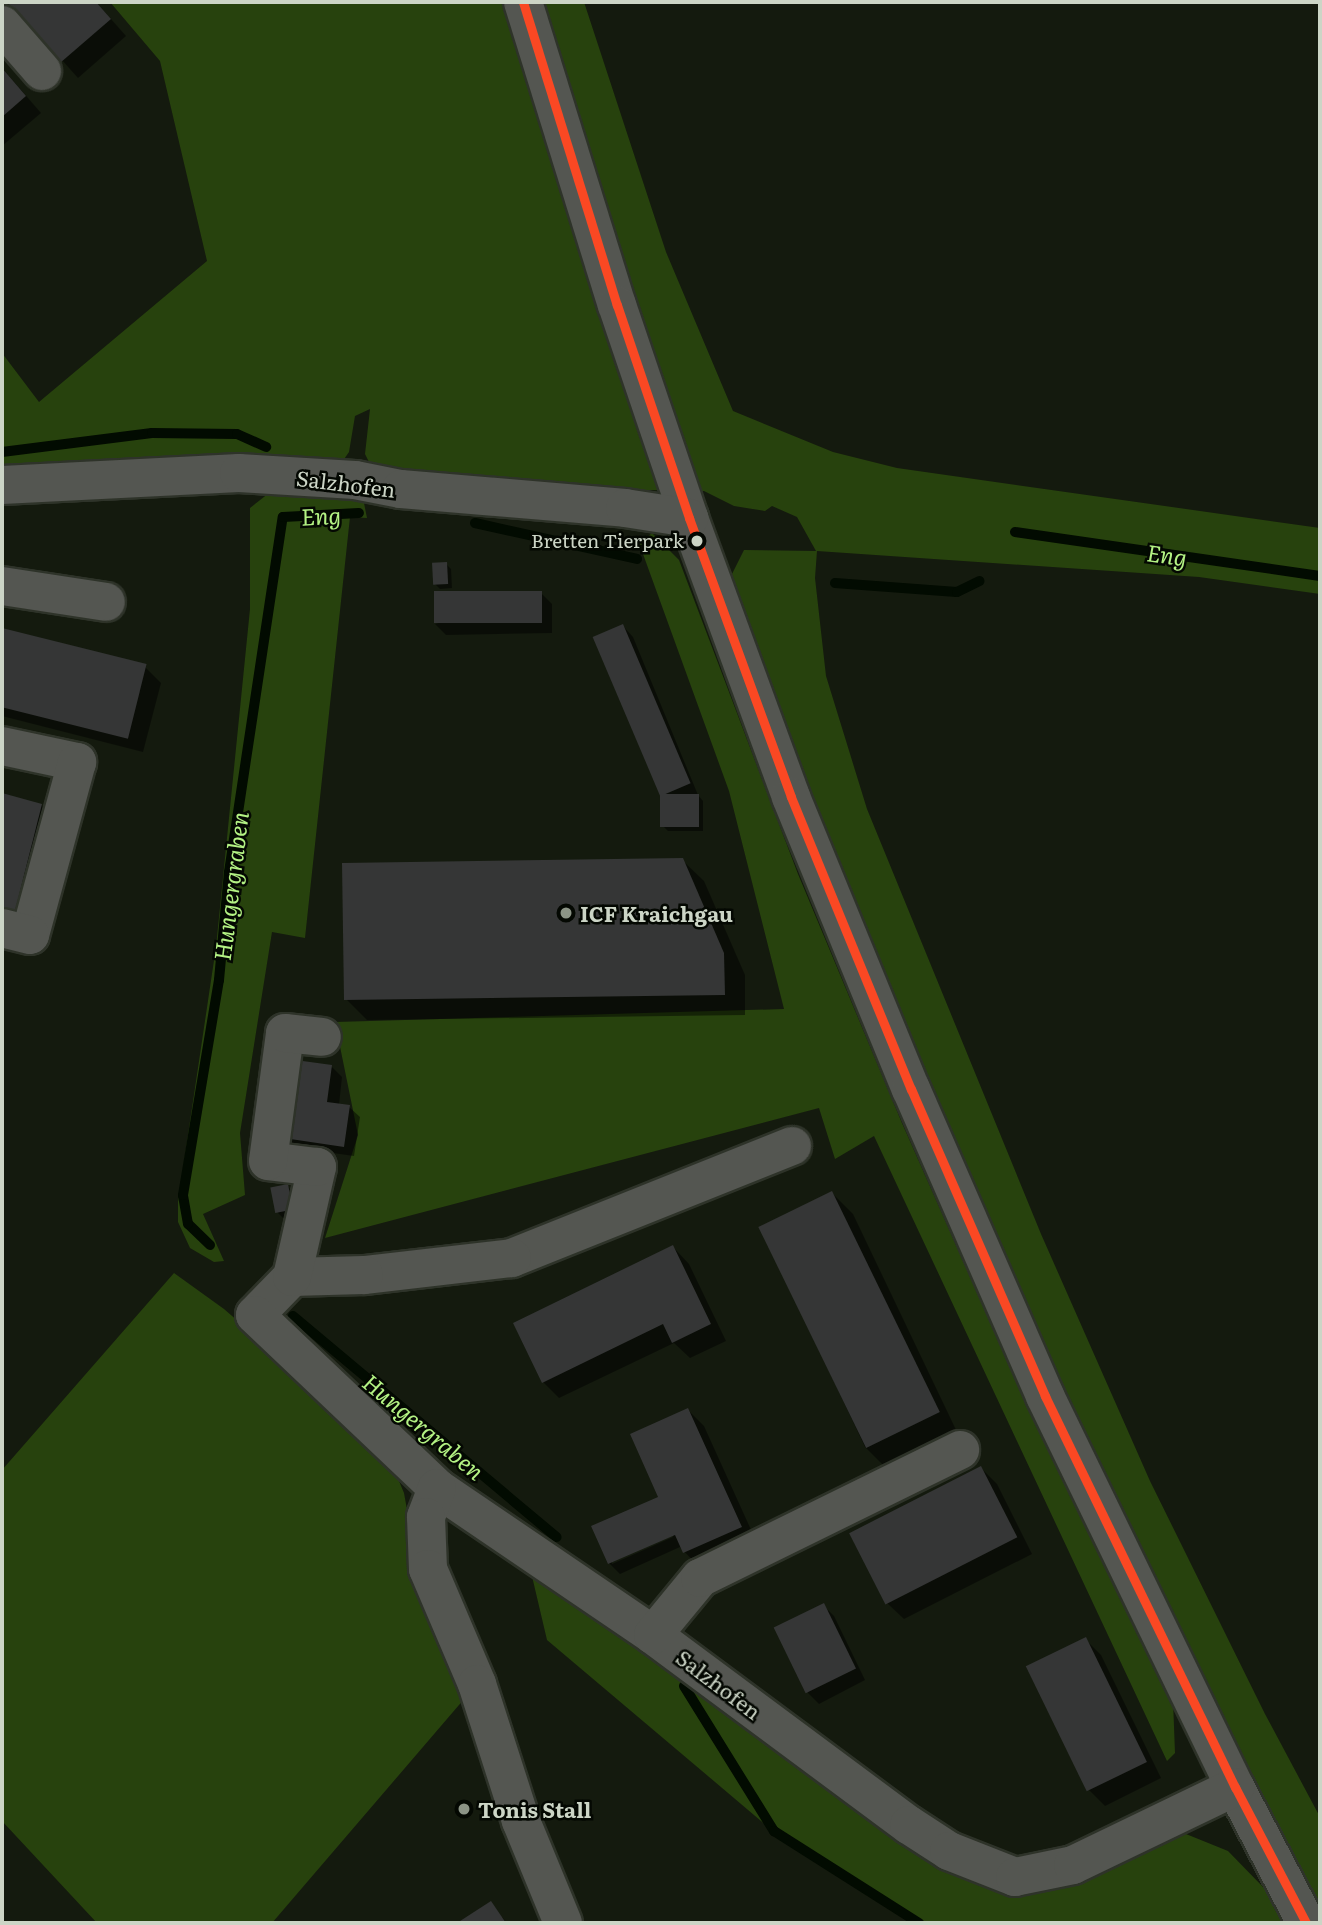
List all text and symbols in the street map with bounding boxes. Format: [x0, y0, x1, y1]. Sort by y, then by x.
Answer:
street label: Salzhofen [295, 464, 397, 502]
water label: Eng [300, 500, 342, 530]
place label: Bretten Tierpark [531, 530, 684, 552]
marker: Bretten Tierpark [690, 534, 704, 548]
water label: Eng [1145, 538, 1189, 570]
water label: Hungergraben [207, 810, 253, 962]
place label: ICF Kraichgau [580, 900, 733, 926]
marker: ICF Kraichgau [558, 905, 574, 921]
water label: Hungergraben [358, 1367, 490, 1485]
street label: Salzhofen [672, 1644, 766, 1724]
place label: Tonis Stall [478, 1796, 591, 1822]
marker: Tonis Stall [456, 1801, 472, 1817]

